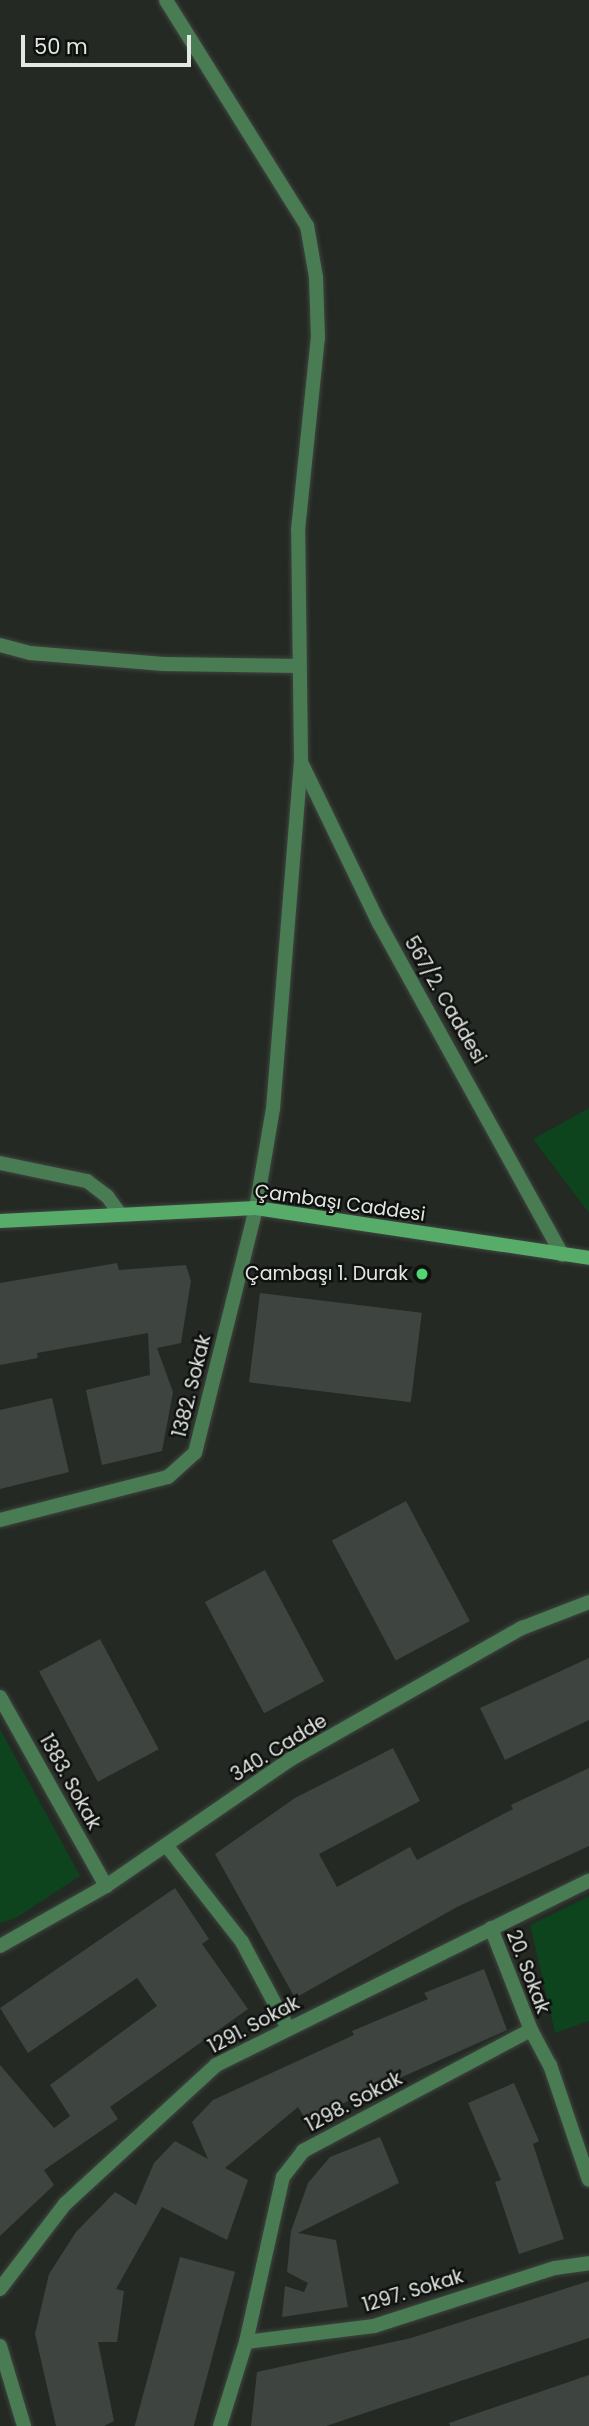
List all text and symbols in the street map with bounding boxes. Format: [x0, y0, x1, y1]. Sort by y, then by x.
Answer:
scale bar [24, 21, 194, 65]
text: 50 m [34, 32, 88, 61]
street label: 567/2. Caddesi [399, 932, 491, 1068]
street label: Çambaşı Caddesi [253, 1180, 427, 1226]
place label: Çambaşı 1. Durak [245, 1263, 408, 1285]
marker: Çambaşı 1. Durak [414, 1266, 430, 1282]
street label: 1382. Sokak [168, 1332, 216, 1440]
street label: 340. Cadde [227, 1709, 331, 1787]
street label: 1383. Sokak [35, 1730, 105, 1834]
street label: 20. Sokak [502, 1927, 554, 2017]
street label: 1291. Sokak [205, 1991, 303, 2059]
street label: 1298. Sokak [302, 2067, 406, 2137]
street label: 1297. Sokak [360, 2265, 466, 2317]

